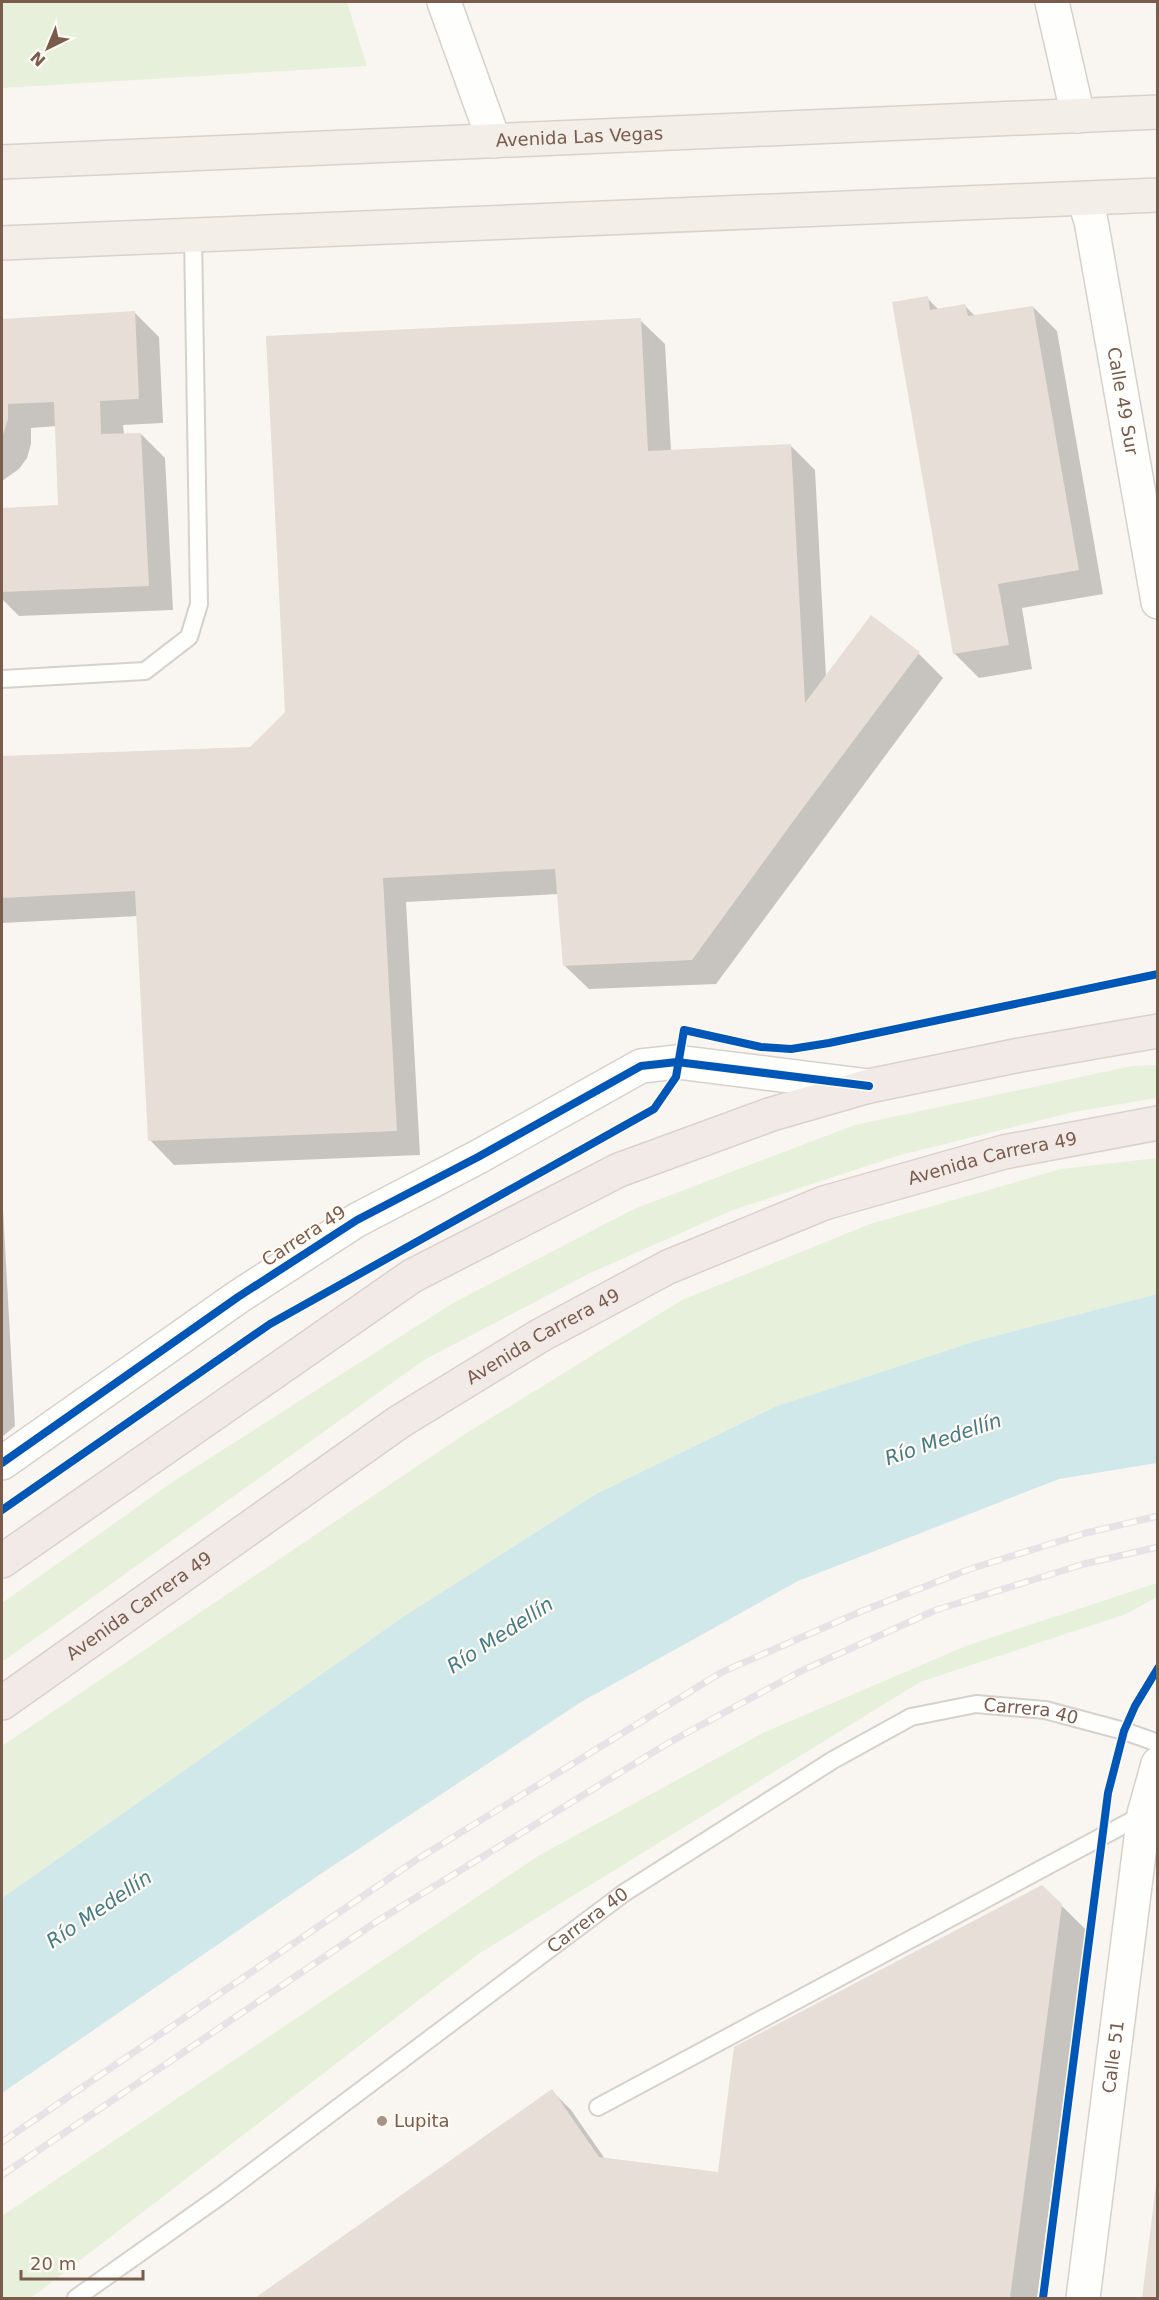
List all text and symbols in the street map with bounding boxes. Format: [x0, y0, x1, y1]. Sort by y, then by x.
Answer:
north arrow [18, 18, 78, 78]
text: N [27, 47, 49, 70]
street label: Avenida Las Vegas [495, 122, 664, 151]
street label: Calle 49 Sur [1103, 345, 1143, 457]
street label: Avenida Carrera 49 [905, 1127, 1079, 1189]
street label: Carrera 49 [258, 1201, 350, 1270]
street label: Avenida Carrera 49 [462, 1284, 623, 1388]
water label: Río Medellín [881, 1408, 1005, 1470]
street label: Avenida Carrera 49 [62, 1547, 216, 1664]
water label: Río Medellín [442, 1592, 558, 1678]
street label: Carrera 40 [983, 1694, 1081, 1728]
water label: Río Medellín [42, 1865, 156, 1953]
street label: Carrera 40 [543, 1883, 632, 1957]
street label: Calle 51 [1098, 2019, 1128, 2095]
place label: Lupita [394, 2110, 450, 2131]
marker: Lupita [375, 2114, 389, 2128]
scale bar [21, 2243, 142, 2281]
text: 20 m [30, 2253, 76, 2274]

